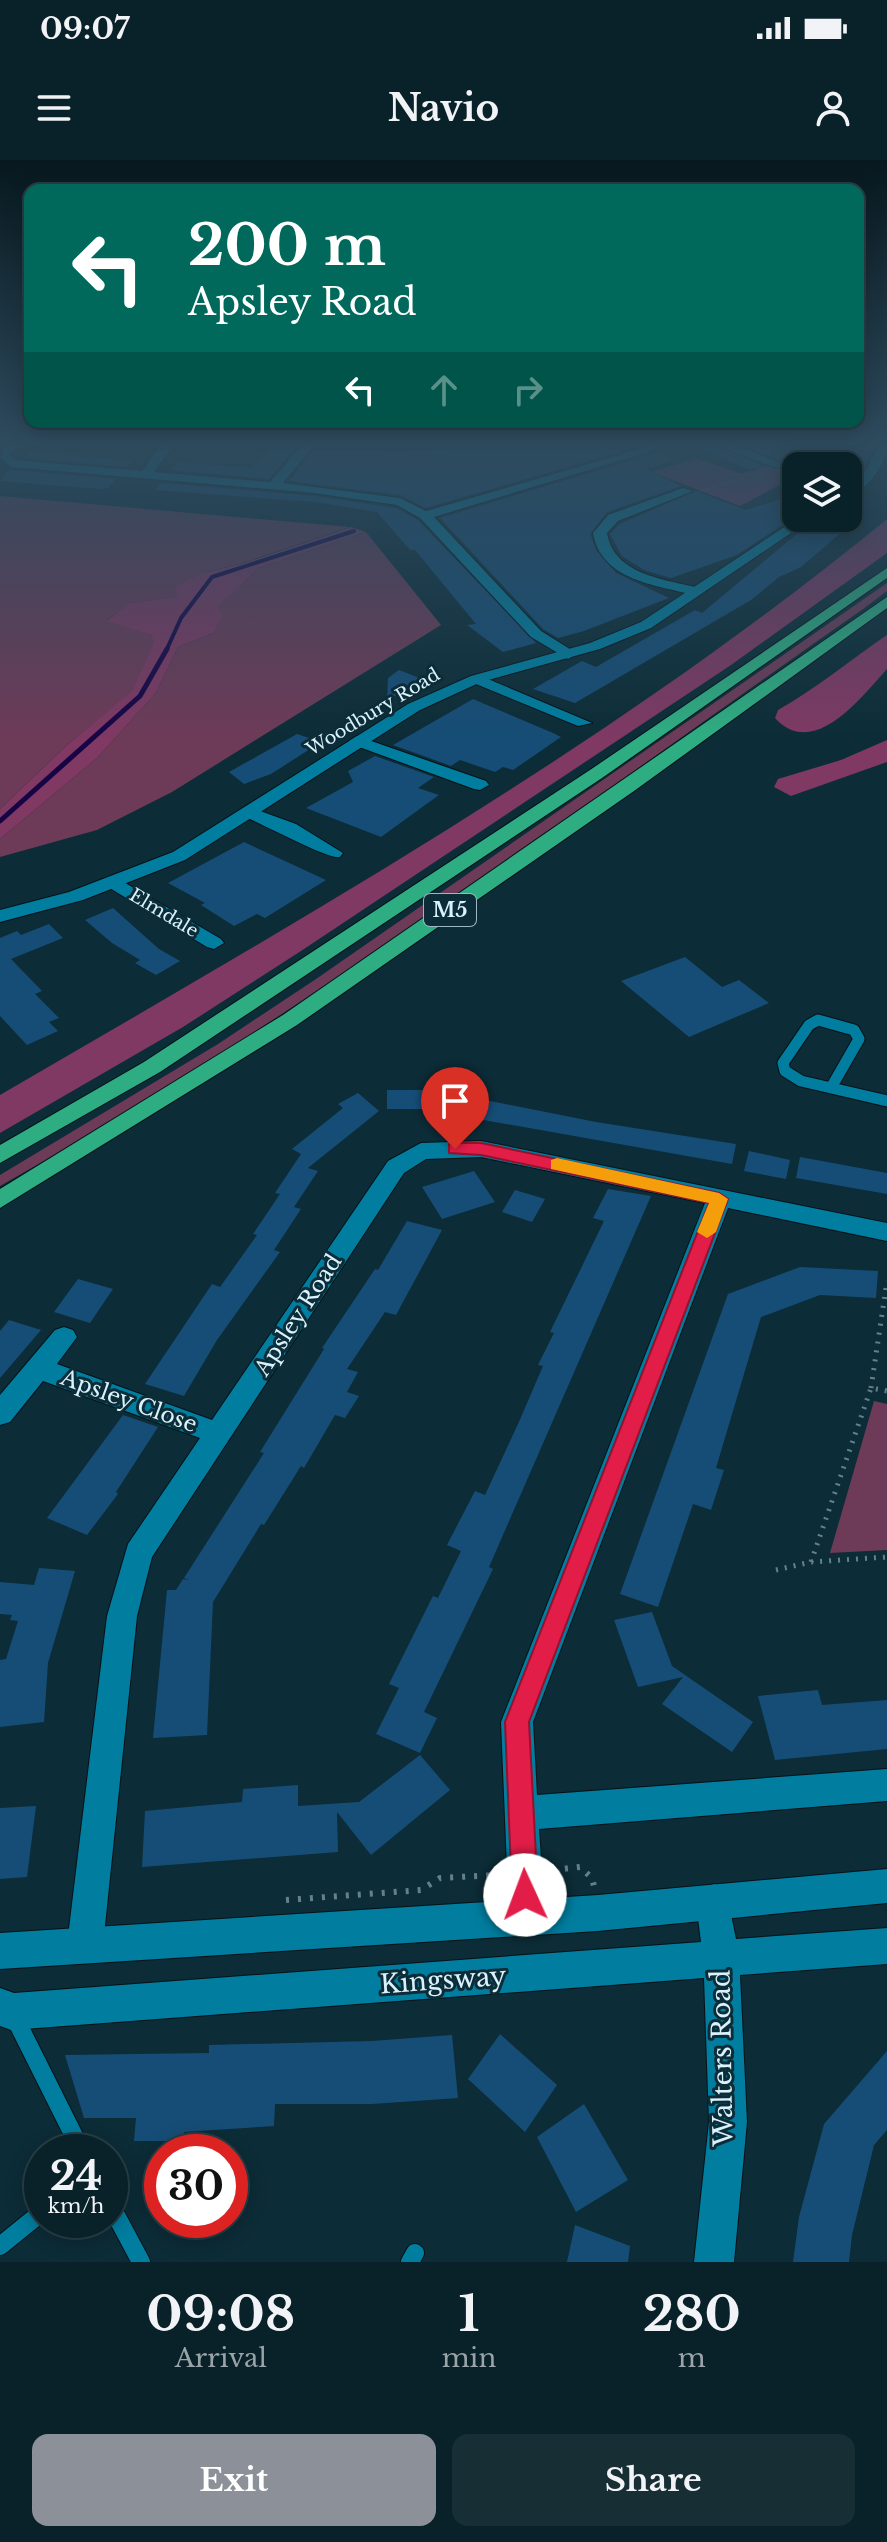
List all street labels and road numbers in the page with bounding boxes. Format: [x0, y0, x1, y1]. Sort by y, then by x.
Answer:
street label: Woodbury Road [301, 663, 444, 761]
street label: Elmdale [126, 884, 202, 942]
road number: M5 [424, 894, 476, 926]
street label: Apsley Road [248, 1249, 347, 1382]
street label: Apsley Close [56, 1364, 201, 1438]
street label: Kingsway [379, 1960, 508, 2000]
street label: Walters Road [704, 1969, 740, 2148]

